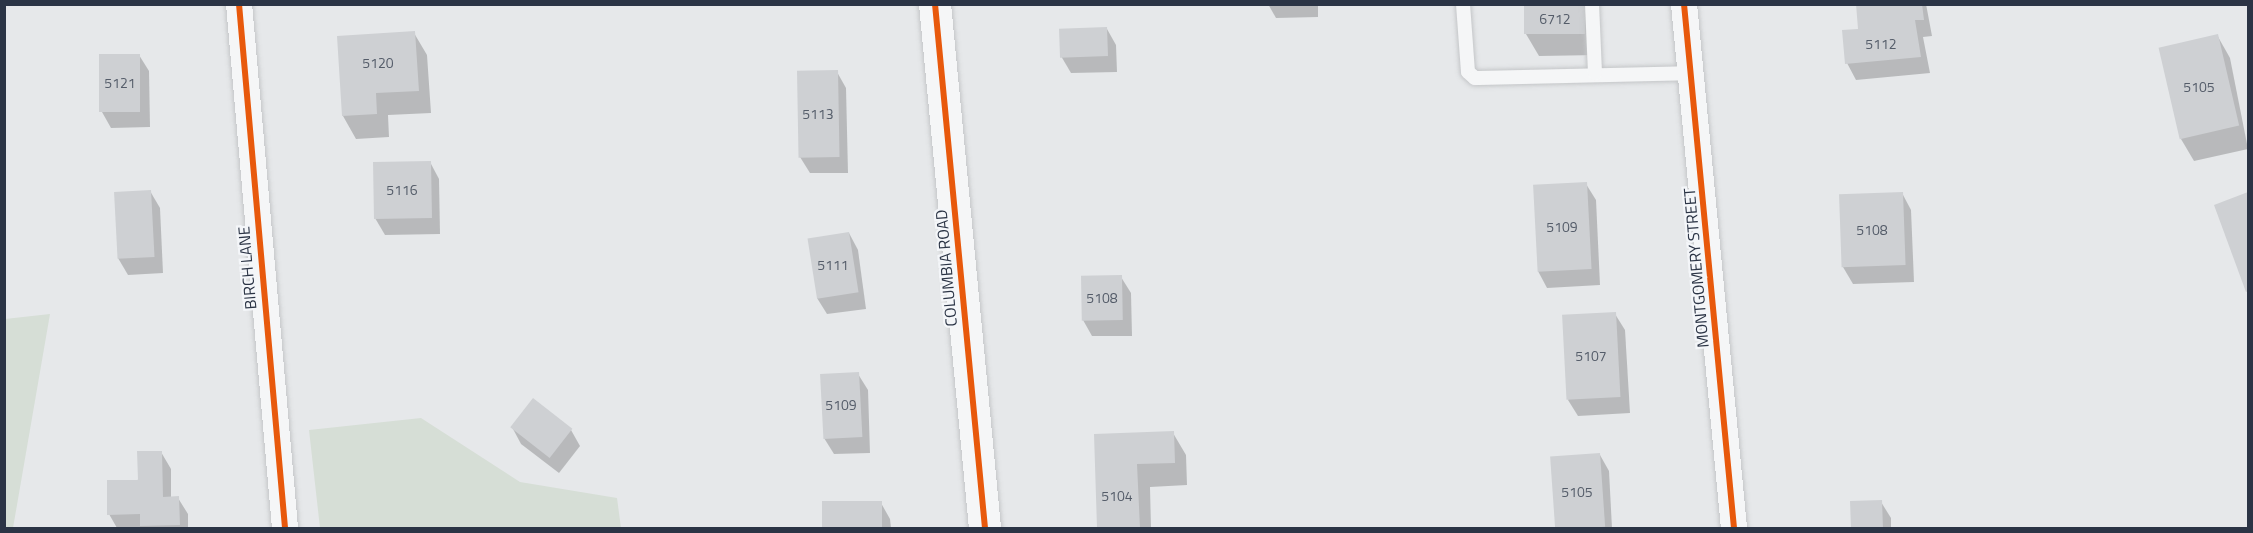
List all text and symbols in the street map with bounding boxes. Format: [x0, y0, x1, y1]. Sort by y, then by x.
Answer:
house number: 6712 [1539, 11, 1571, 27]
house number: 5112 [1865, 36, 1897, 52]
house number: 5120 [362, 55, 394, 71]
house number: 5121 [104, 75, 136, 91]
house number: 5105 [2183, 79, 2215, 95]
house number: 5113 [802, 106, 834, 122]
house number: 5116 [386, 182, 418, 198]
street label: MONTGOMERY STREET [1679, 187, 1713, 349]
street label: COLUMBIA ROAD [931, 209, 961, 327]
house number: 5109 [1546, 219, 1578, 235]
house number: 5108 [1856, 222, 1888, 238]
street label: BIRCH LANE [234, 226, 260, 310]
house number: 5111 [817, 257, 849, 273]
house number: 5108 [1086, 290, 1118, 306]
house number: 5107 [1575, 348, 1607, 364]
house number: 5109 [825, 397, 857, 413]
house number: 5105 [1561, 484, 1593, 500]
house number: 5104 [1101, 488, 1133, 504]

